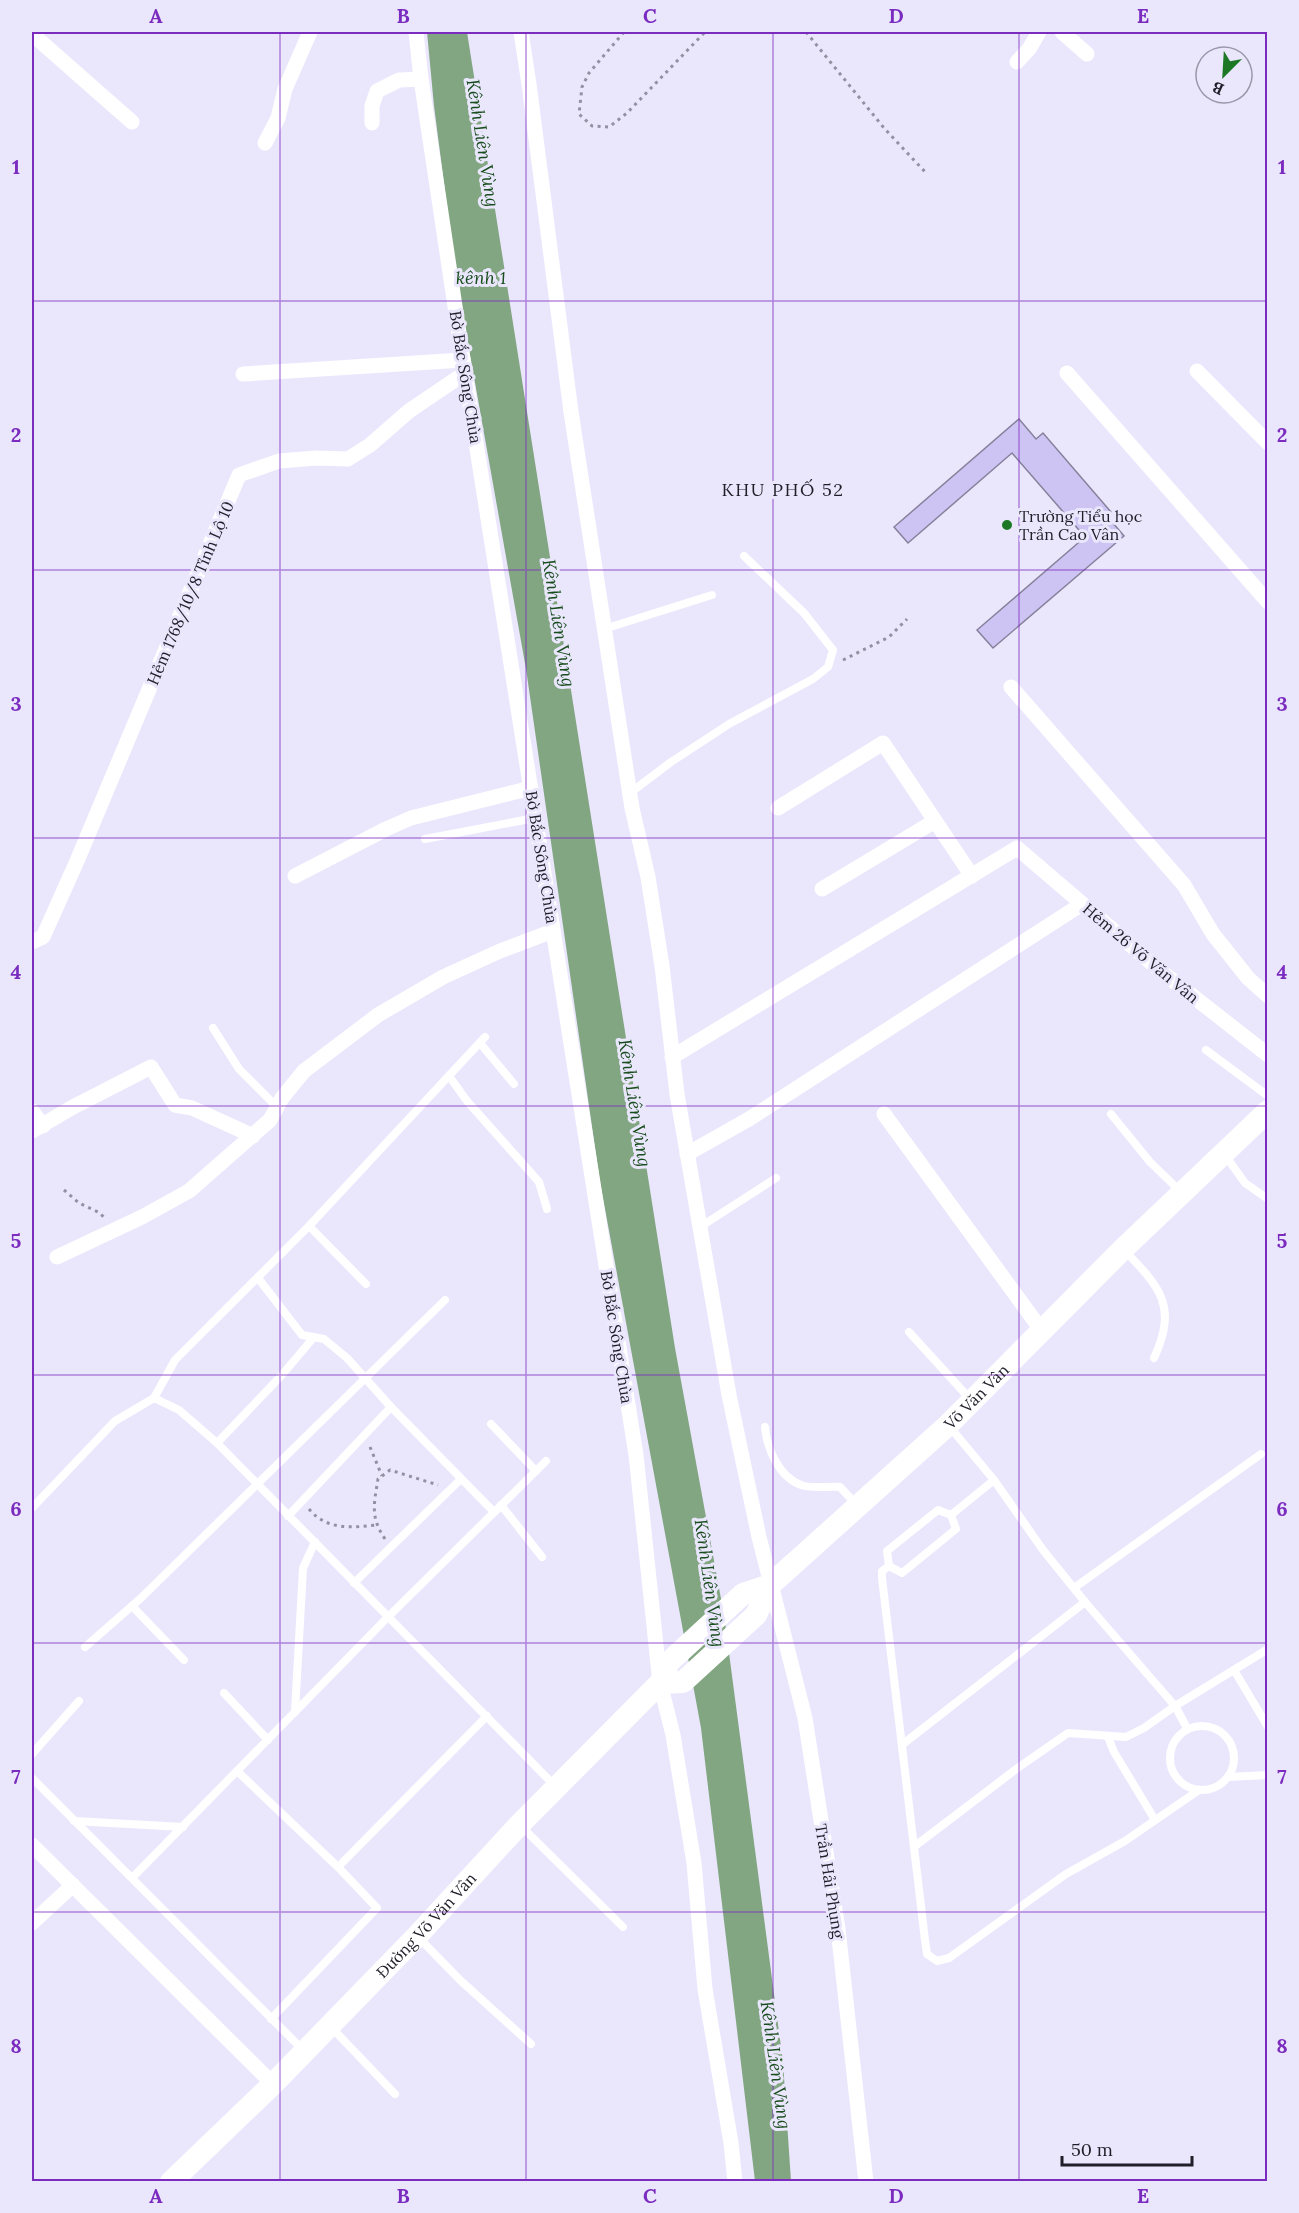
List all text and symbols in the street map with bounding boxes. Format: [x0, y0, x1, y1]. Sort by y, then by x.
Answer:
text: A [149, 3, 163, 28]
text: B [396, 3, 410, 28]
text: C [643, 3, 657, 28]
text: D [888, 3, 904, 28]
text: E [1137, 3, 1149, 28]
north arrow [1194, 45, 1254, 105]
water label: Kênh Liên Vùng [462, 77, 504, 209]
text: B [1209, 77, 1227, 100]
text: 1 [12, 154, 20, 179]
text: 1 [1278, 154, 1286, 179]
water label: kênh 1 [456, 266, 506, 289]
street label: Bờ Bắc Sông Chùa [446, 309, 486, 445]
text: 2 [11, 422, 21, 447]
text: 2 [1277, 422, 1287, 447]
district label: KHU PHỐ 52 [722, 478, 844, 501]
street label: Hẻm 1768/10/8 Tỉnh Lộ 10 [142, 498, 239, 688]
place label: Trường Tiểu học Trần Cao Vân [1019, 506, 1142, 544]
marker: Trường Tiểu học Trần Cao Vân [1000, 518, 1014, 532]
water label: Kênh Liên Vùng [538, 557, 580, 689]
text: 3 [10, 691, 22, 716]
text: 3 [1276, 691, 1288, 716]
street label: Bờ Bắc Sông Chùa [522, 789, 562, 925]
street label: Hẻm 26 Võ Văn Vân [1079, 899, 1203, 1008]
text: 4 [11, 959, 22, 984]
text: 4 [1277, 959, 1288, 984]
water label: Kênh Liên Vùng [614, 1037, 656, 1169]
text: 5 [11, 1228, 22, 1253]
text: 5 [1277, 1228, 1288, 1253]
street label: Bờ Bắc Sông Chùa [597, 1269, 637, 1405]
street label: Võ Văn Vân [939, 1360, 1013, 1434]
text: 6 [10, 1496, 22, 1521]
text: 6 [1276, 1496, 1288, 1521]
water label: Kênh Liên Vùng [690, 1518, 730, 1648]
text: 7 [11, 1764, 21, 1789]
text: 7 [1277, 1764, 1287, 1789]
street label: Trần Hải Phụng [811, 1822, 849, 1941]
street label: Đường Võ Văn Vân [372, 1868, 481, 1982]
water label: Kênh Liên Vùng [756, 2000, 796, 2130]
text: 8 [10, 2033, 22, 2058]
text: 8 [1276, 2033, 1288, 2058]
scale bar [1062, 2129, 1192, 2167]
text: 50 m [1071, 2138, 1113, 2161]
text: A [149, 2183, 163, 2208]
text: B [396, 2183, 410, 2208]
text: C [643, 2183, 657, 2208]
text: D [888, 2183, 904, 2208]
text: E [1137, 2183, 1149, 2208]

